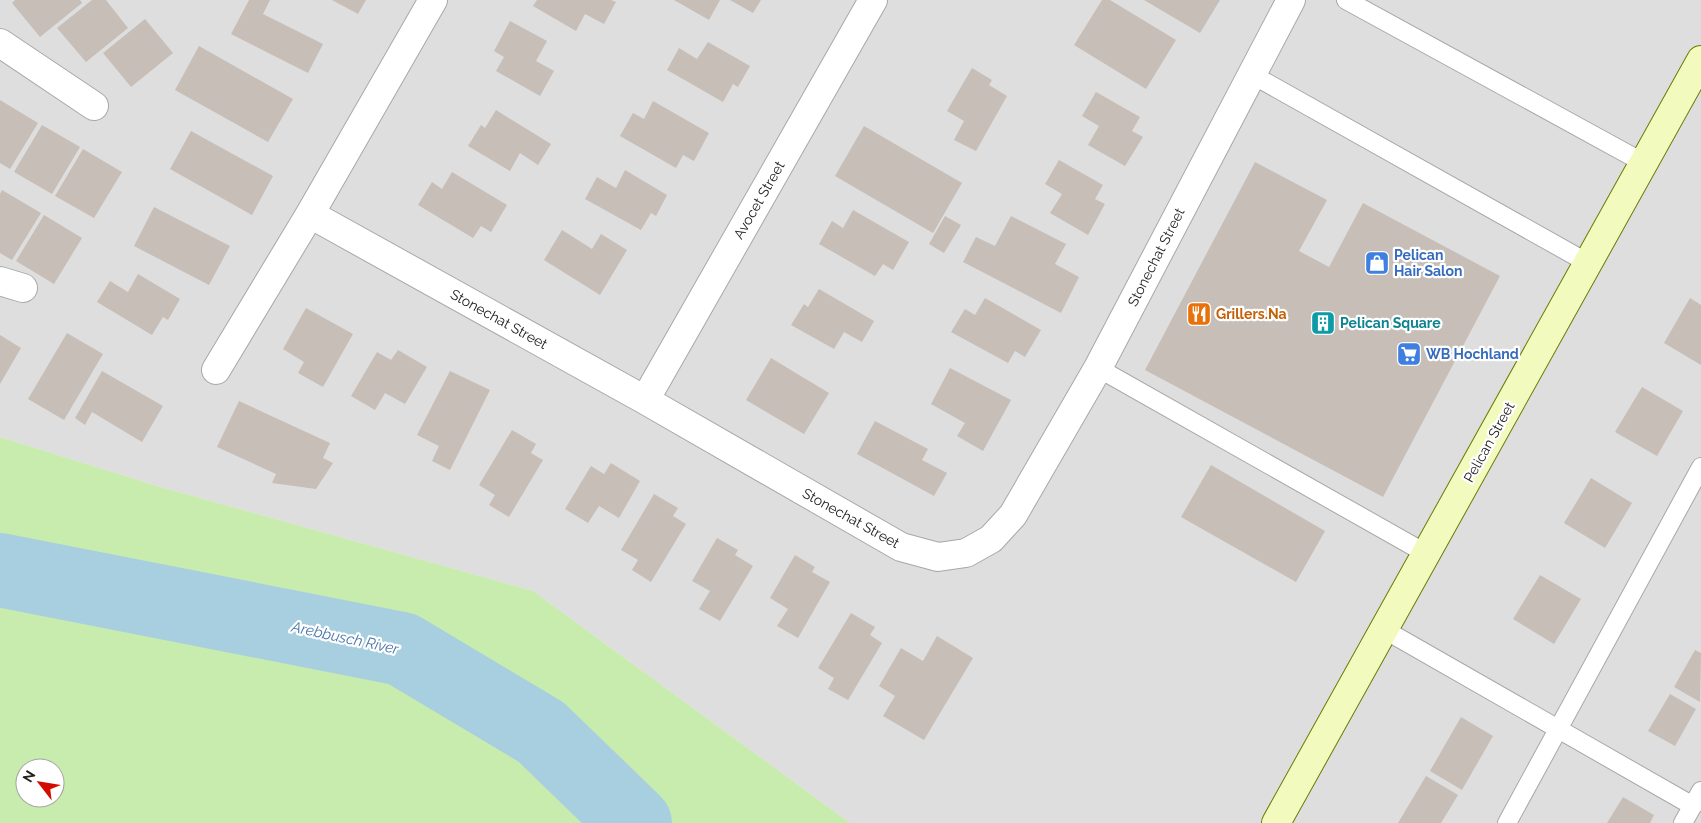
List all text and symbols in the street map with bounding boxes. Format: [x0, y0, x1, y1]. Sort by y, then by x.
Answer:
street label: Avocet Street [730, 158, 788, 242]
street label: Stonechat Street [1124, 205, 1188, 309]
place label: Pelican Hair Salon [1394, 247, 1462, 279]
shop icon: Pelican Hair Salon [1364, 250, 1390, 276]
street label: Stonechat Street [448, 286, 550, 352]
restaurant icon: Grillers.Na [1186, 301, 1212, 327]
place label: Grillers.Na [1216, 306, 1287, 322]
building icon: Pelican Square [1310, 310, 1336, 336]
place label: Pelican Square [1340, 315, 1441, 331]
supermarket icon: WB Hochland [1396, 341, 1422, 367]
place label: WB Hochland [1426, 346, 1519, 362]
street label: Pelican Street [1460, 399, 1518, 485]
street label: Stonechat Street [800, 485, 902, 551]
water label: Arebbusch River [289, 618, 401, 658]
north arrow [15, 758, 65, 808]
text: N [19, 768, 38, 785]

